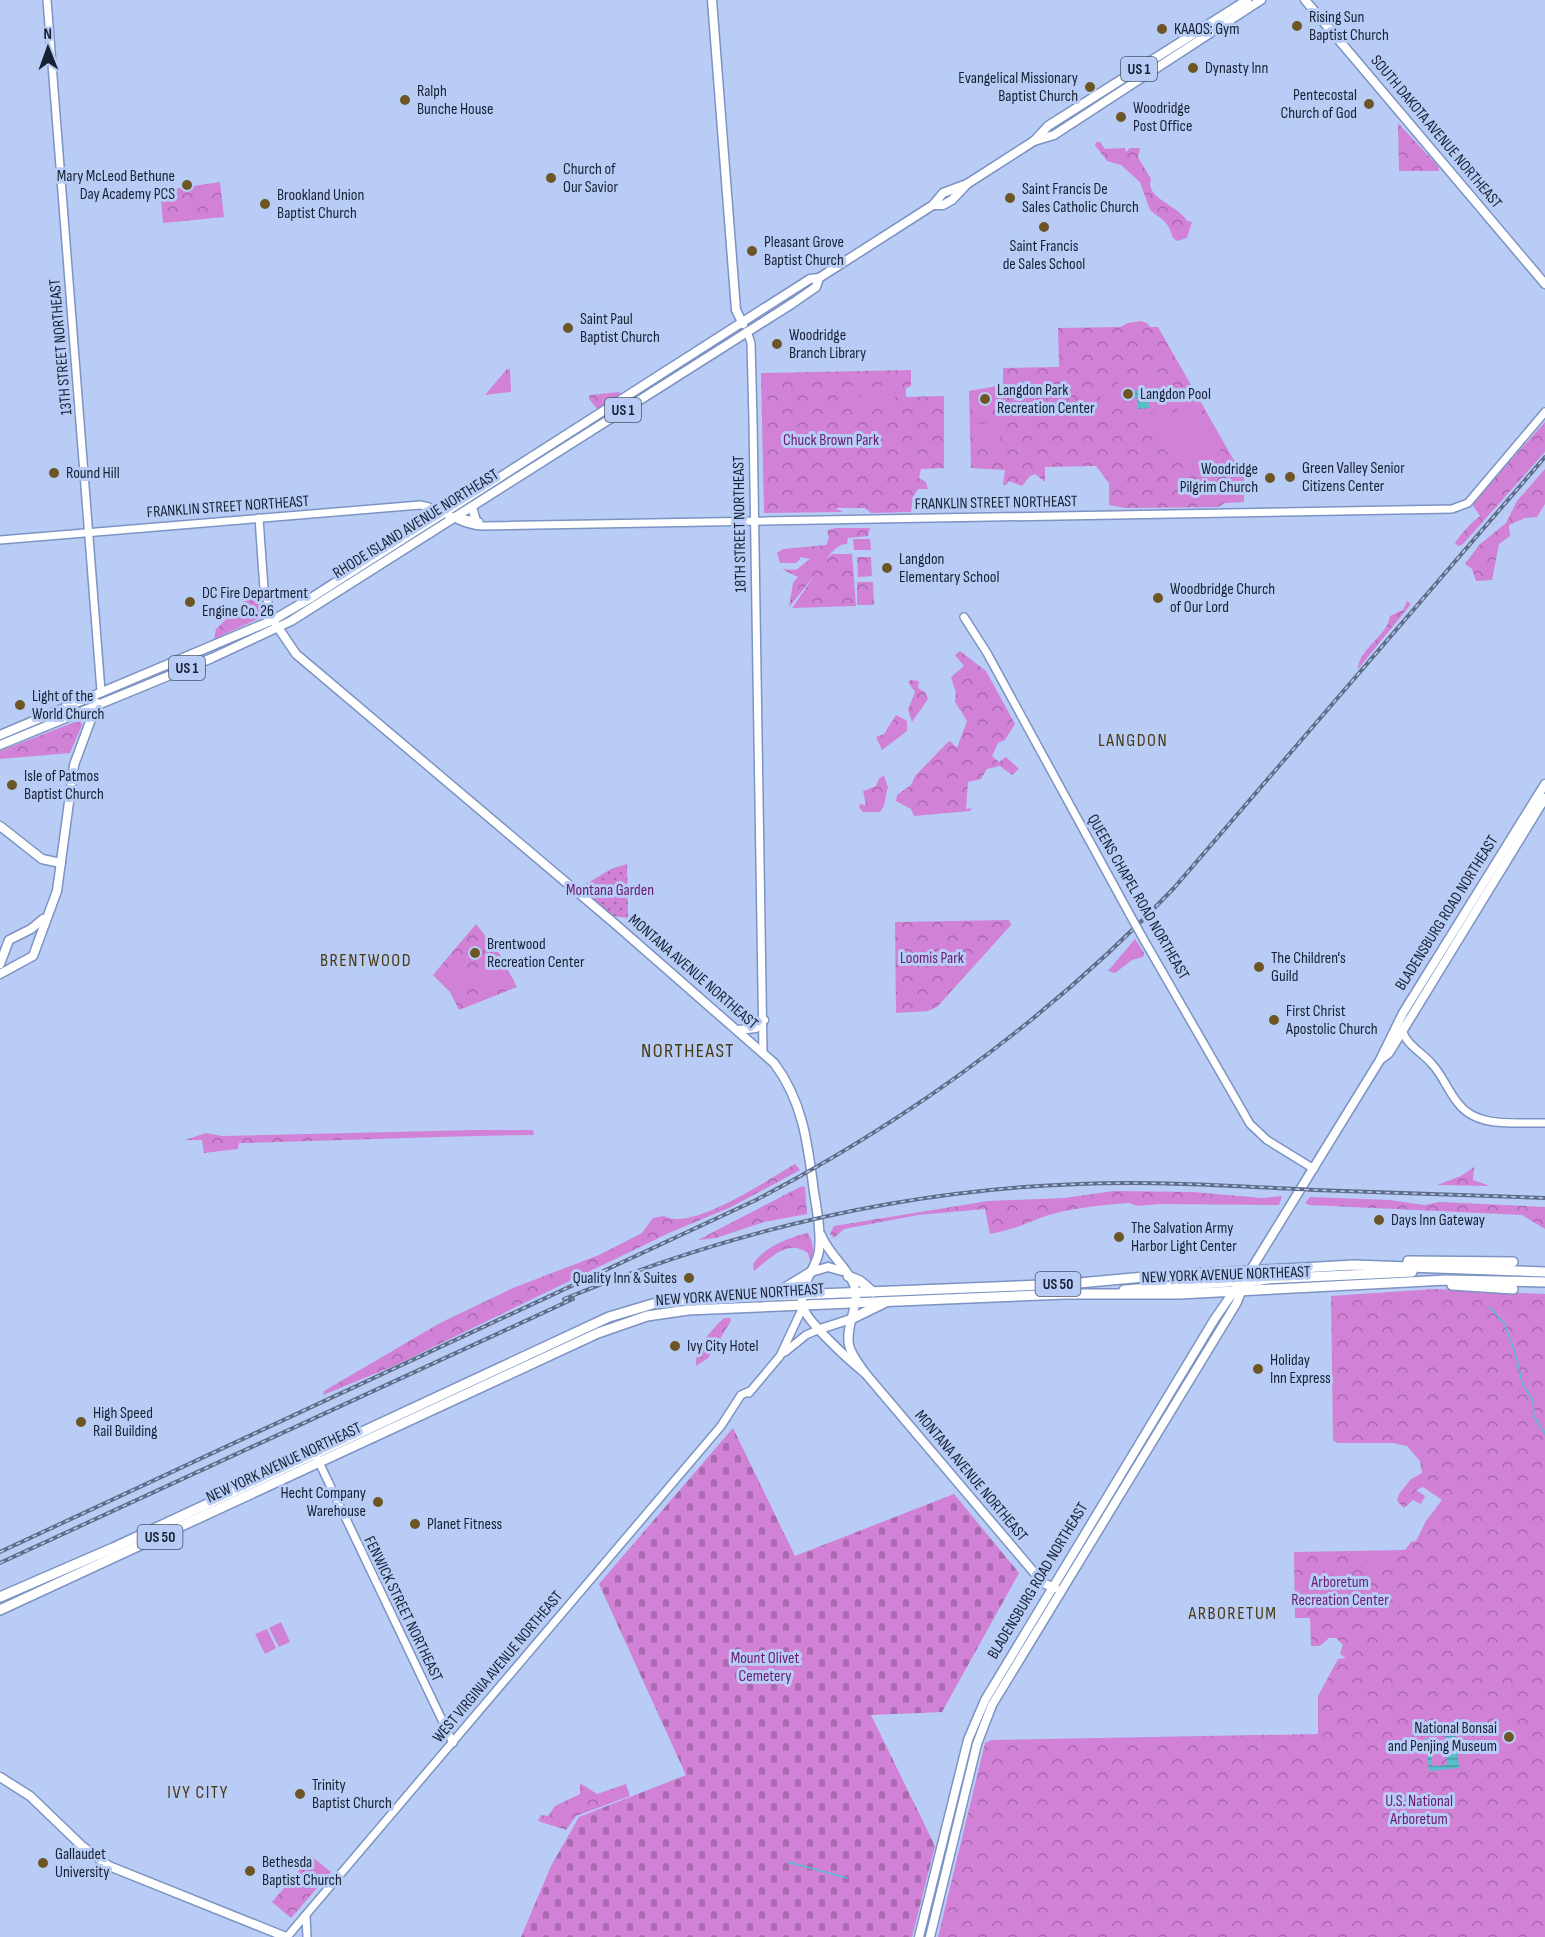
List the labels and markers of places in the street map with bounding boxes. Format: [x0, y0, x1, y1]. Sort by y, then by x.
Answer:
place label: Rising Sun Baptist Church [1309, 8, 1389, 45]
marker: Rising Sun Baptist Church [1290, 19, 1304, 33]
place label: KAAOS: Gym [1174, 20, 1240, 39]
marker: KAAOS: Gym [1155, 22, 1169, 36]
place label: Dynasty Inn [1205, 59, 1268, 78]
marker: Dynasty Inn [1186, 61, 1200, 75]
place label: Evangelical Missionary Baptist Church [958, 69, 1078, 106]
marker: Evangelical Missionary Baptist Church [1083, 80, 1097, 94]
place label: Ralph Bunche House [417, 82, 494, 119]
place label: Pentecostal Church of God [1280, 86, 1357, 123]
marker: Ralph Bunche House [398, 93, 412, 107]
marker: Pentecostal Church of God [1362, 97, 1376, 111]
place label: Woodridge Post Office [1133, 99, 1192, 136]
marker: Woodridge Post Office [1114, 110, 1128, 124]
place label: Church of Our Savior [563, 160, 618, 197]
place label: Mary McLeod Bethune Day Academy PCS [57, 167, 175, 204]
marker: Church of Our Savior [544, 171, 558, 185]
marker: Mary McLeod Bethune Day Academy PCS [180, 178, 194, 192]
place label: Saint Francis De Sales Catholic Church [1022, 180, 1139, 217]
place label: Brookland Union Baptist Church [277, 186, 364, 223]
marker: Saint Francis De Sales Catholic Church [1003, 191, 1017, 205]
marker: Brookland Union Baptist Church [258, 197, 272, 211]
marker: Saint Francis de Sales School [1037, 220, 1051, 234]
place label: Pleasant Grove Baptist Church [764, 233, 844, 270]
place label: Saint Francis de Sales School [1003, 237, 1085, 274]
marker: Pleasant Grove Baptist Church [745, 244, 759, 258]
place label: Saint Paul Baptist Church [580, 310, 660, 347]
marker: Saint Paul Baptist Church [561, 321, 575, 335]
place label: Woodridge Branch Library [789, 326, 866, 363]
marker: Woodridge Branch Library [770, 337, 784, 351]
place label: Langdon Park Recreation Center [997, 381, 1095, 418]
place label: Langdon Pool [1140, 385, 1211, 404]
marker: Langdon Pool [1121, 387, 1135, 401]
marker: Langdon Park Recreation Center [978, 392, 992, 406]
place label: Green Valley Senior Citizens Center [1302, 459, 1405, 496]
place label: Woodridge Pilgrim Church [1180, 460, 1258, 497]
place label: Round Hill [66, 464, 120, 483]
marker: Round Hill [47, 466, 61, 480]
marker: Green Valley Senior Citizens Center [1283, 470, 1297, 484]
marker: Woodridge Pilgrim Church [1263, 471, 1277, 485]
place label: Langdon Elementary School [899, 550, 999, 587]
marker: Langdon Elementary School [880, 561, 894, 575]
place label: Woodbridge Church of Our Lord [1170, 580, 1275, 617]
place label: DC Fire Department Engine Co. 26 [202, 584, 308, 621]
marker: Woodbridge Church of Our Lord [1151, 591, 1165, 605]
marker: DC Fire Department Engine Co. 26 [183, 595, 197, 609]
place label: Light of the World Church [32, 687, 104, 724]
marker: Light of the World Church [13, 698, 27, 712]
place label: Isle of Patmos Baptist Church [24, 767, 104, 804]
marker: Isle of Patmos Baptist Church [5, 778, 19, 792]
place label: Brentwood Recreation Center [487, 935, 585, 972]
marker: Brentwood Recreation Center [468, 946, 482, 960]
place label: The Children's Guild [1271, 949, 1346, 986]
marker: The Children's Guild [1252, 960, 1266, 974]
place label: First Christ Apostolic Church [1285, 1002, 1378, 1039]
marker: First Christ Apostolic Church [1267, 1013, 1281, 1027]
place label: Days Inn Gateway [1391, 1211, 1485, 1230]
marker: Days Inn Gateway [1372, 1213, 1386, 1227]
place label: The Salvation Army Harbor Light Center [1131, 1219, 1237, 1256]
marker: The Salvation Army Harbor Light Center [1112, 1230, 1126, 1244]
place label: Quality Inn & Suites [573, 1269, 677, 1288]
marker: Quality Inn & Suites [682, 1271, 696, 1285]
place label: Ivy City Hotel [687, 1337, 758, 1356]
marker: Ivy City Hotel [668, 1339, 682, 1353]
place label: Holiday Inn Express [1270, 1351, 1331, 1388]
marker: Holiday Inn Express [1251, 1362, 1265, 1376]
place label: High Speed Rail Building [93, 1404, 157, 1441]
marker: High Speed Rail Building [74, 1415, 88, 1429]
place label: Hecht Company Warehouse [280, 1484, 366, 1521]
marker: Hecht Company Warehouse [371, 1495, 385, 1509]
place label: Planet Fitness [427, 1515, 503, 1534]
marker: Planet Fitness [408, 1517, 422, 1531]
place label: National Bonsai and Penjing Museum [1388, 1719, 1497, 1756]
marker: National Bonsai and Penjing Museum [1502, 1730, 1516, 1744]
place label: Trinity Baptist Church [312, 1776, 392, 1813]
marker: Trinity Baptist Church [293, 1787, 307, 1801]
place label: Gallaudet University [55, 1845, 109, 1882]
place label: Bethesda Baptist Church [262, 1853, 342, 1890]
marker: Gallaudet University [36, 1856, 50, 1870]
marker: Bethesda Baptist Church [243, 1864, 257, 1878]

